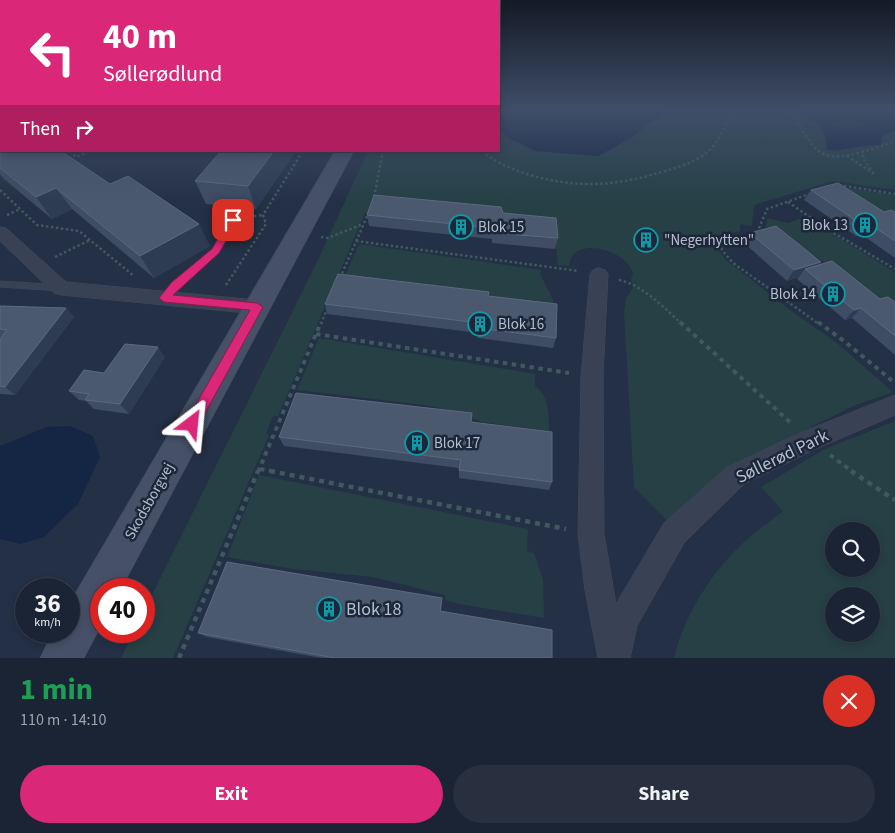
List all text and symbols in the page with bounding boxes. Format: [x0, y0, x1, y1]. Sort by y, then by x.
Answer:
text: 40 m [103, 12, 177, 62]
icon: left [20, 20, 85, 85]
text: Søllerødlund [103, 58, 222, 90]
icon: right [70, 115, 98, 143]
text: Then [20, 116, 60, 143]
pin [212, 199, 254, 241]
icon: arrive [219, 206, 247, 234]
building icon: Blok 13 [852, 212, 878, 238]
building icon: Blok 15 [448, 214, 474, 240]
place label: Blok 13 [802, 215, 848, 236]
place label: Blok 15 [478, 217, 524, 238]
building icon: "Negerhytten" [633, 227, 659, 253]
place label: "Negerhytten" [664, 230, 754, 251]
building icon: Blok 14 [820, 281, 846, 307]
place label: Blok 14 [770, 284, 817, 305]
building icon: Blok 16 [467, 311, 493, 337]
place label: Blok 16 [498, 314, 544, 335]
position arrow [165, 397, 217, 449]
street label: Søllerød Park [732, 423, 833, 490]
building icon: Blok 17 [404, 430, 430, 456]
place label: Blok 17 [434, 433, 480, 454]
street label: Skodsborgvej [120, 459, 179, 543]
map controls [825, 522, 880, 642]
button: search [825, 522, 880, 577]
speed limit sign: 40 [90, 578, 155, 643]
text: 36 [34, 586, 61, 622]
button: layers [825, 587, 880, 642]
building icon: Blok 18 [316, 596, 342, 622]
place label: Blok 18 [346, 597, 401, 622]
text: km/h [34, 614, 61, 631]
text: 1 min [20, 668, 93, 711]
button: close [823, 675, 875, 727]
text: 110 m · 14:10 [20, 709, 107, 731]
button: Exit [20, 765, 443, 823]
button: Share [453, 765, 875, 823]

